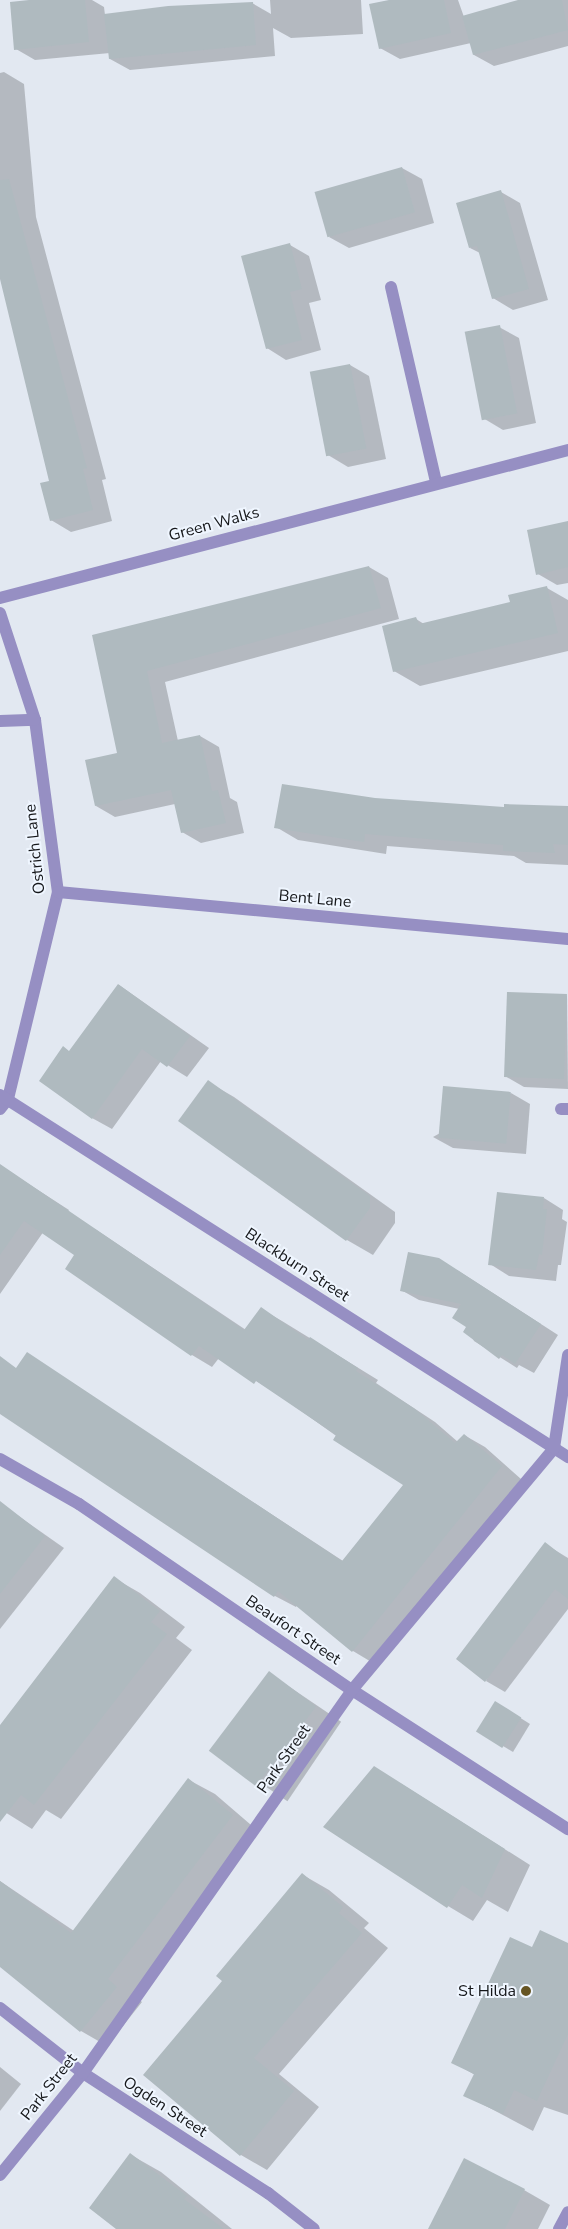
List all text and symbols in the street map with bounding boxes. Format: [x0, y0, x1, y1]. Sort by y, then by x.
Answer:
street label: Green Walks [167, 503, 261, 545]
street label: Ostrich Lane [21, 803, 49, 895]
street label: Bent Lane [278, 886, 352, 912]
street label: Blackburn Street [241, 1224, 353, 1306]
street label: Beaufort Street [242, 1591, 344, 1669]
street label: Park Street [253, 1721, 315, 1797]
place label: St Hilda [458, 1981, 516, 2001]
marker: St Hilda [520, 1985, 532, 1997]
street label: Park Street [17, 2050, 81, 2124]
street label: Ogden Street [119, 2073, 211, 2141]

